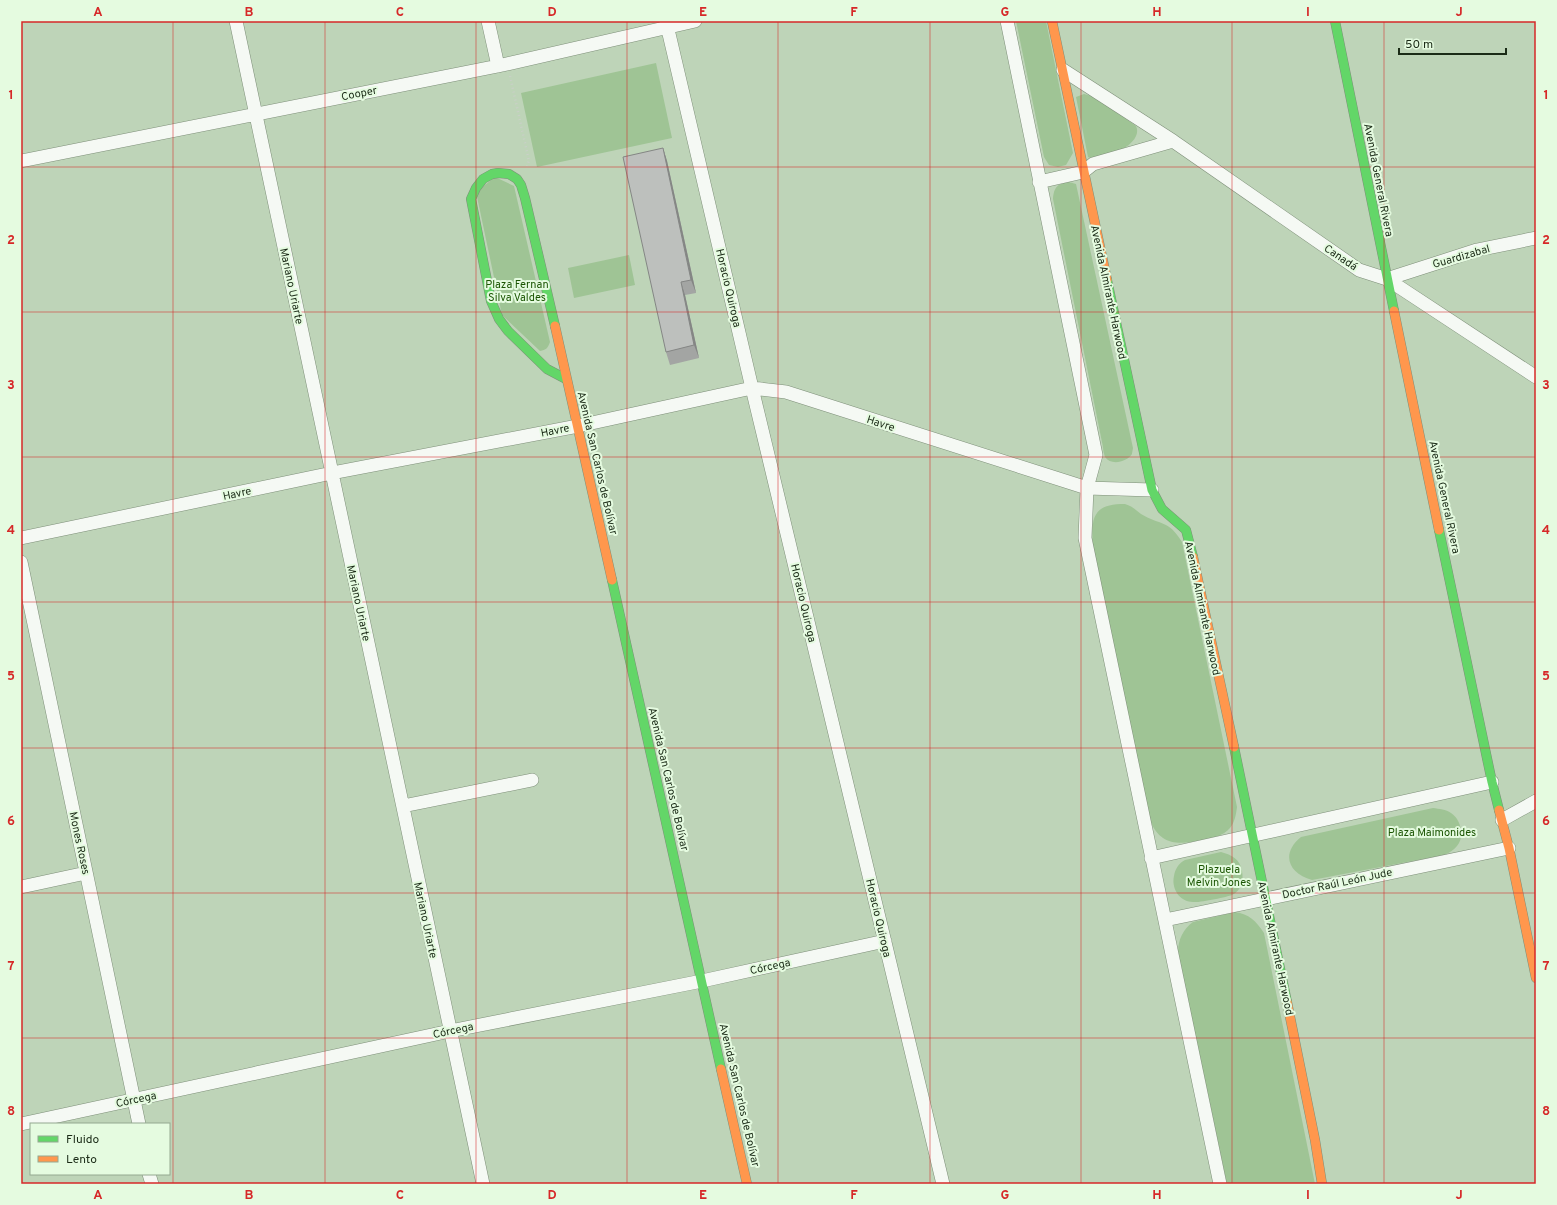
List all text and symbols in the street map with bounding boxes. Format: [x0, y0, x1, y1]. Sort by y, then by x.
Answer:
text: A [93, 5, 103, 21]
text: B [245, 5, 254, 21]
text: C [396, 5, 404, 21]
text: D [547, 5, 557, 21]
text: E [699, 5, 707, 21]
text: F [850, 5, 858, 21]
text: G [1001, 5, 1010, 21]
text: H [1152, 5, 1162, 21]
text: I [1306, 5, 1310, 21]
text: J [1455, 5, 1463, 21]
scale bar [1399, 30, 1506, 56]
text: 50 m [1405, 37, 1433, 53]
street label: Cooper [340, 84, 379, 104]
text: 1 [8, 88, 14, 104]
text: 1 [1543, 88, 1549, 104]
street label: Avenida General Rivera [1360, 122, 1396, 238]
street label: Avenida Almirante Harwood [1087, 224, 1129, 361]
text: 2 [7, 233, 15, 249]
text: 2 [1542, 233, 1550, 249]
street label: Canadá [1321, 242, 1360, 274]
street label: Guardizabal [1431, 242, 1492, 272]
street label: Mariano Uriarte [276, 247, 306, 326]
street label: Horacio Quiroga [712, 248, 744, 329]
park label: Plaza Fernan Silva Valdes [485, 278, 549, 305]
text: 3 [7, 378, 15, 394]
text: 3 [1542, 378, 1550, 394]
street label: Avenida San Carlos de Bolívar [574, 390, 621, 537]
street label: Havre [865, 413, 897, 435]
street label: Havre [540, 421, 571, 441]
street label: Avenida General Rivera [1425, 440, 1463, 555]
street label: Havre [222, 484, 253, 504]
text: 4 [7, 523, 15, 539]
text: 4 [1542, 523, 1550, 539]
street label: Avenida Almirante Harwood [1181, 540, 1223, 677]
street label: Horacio Quiroga [787, 563, 819, 644]
street label: Mariano Uriarte [343, 564, 373, 643]
text: 5 [7, 669, 15, 685]
text: 5 [1542, 669, 1550, 685]
street label: Avenida San Carlos de Bolívar [645, 706, 692, 853]
street label: Mones Roses [66, 810, 93, 876]
text: 6 [7, 814, 15, 830]
text: 6 [1542, 814, 1550, 830]
park label: Plaza Maimonides [1388, 826, 1476, 840]
park label: Plazuela Melvin Jones [1187, 863, 1251, 890]
street label: Doctor Raúl León Jude [1281, 865, 1394, 902]
street label: Horacio Quiroga [862, 878, 894, 959]
street label: Avenida Almirante Harwood [1254, 880, 1296, 1017]
street label: Mariano Uriarte [410, 881, 440, 960]
street label: Córcega [749, 956, 792, 978]
text: 7 [8, 959, 15, 975]
text: 7 [1543, 959, 1550, 975]
street label: Córcega [432, 1020, 475, 1042]
street label: Avenida San Carlos de Bolívar [716, 1022, 763, 1169]
street label: Córcega [115, 1089, 158, 1111]
text: 8 [7, 1104, 15, 1120]
text: 8 [1542, 1104, 1550, 1120]
legend [30, 1123, 170, 1175]
text: Fluido [66, 1132, 99, 1148]
text: Lento [66, 1152, 97, 1168]
text: A [93, 1188, 103, 1204]
text: B [245, 1188, 254, 1204]
text: C [396, 1188, 404, 1204]
text: D [547, 1188, 557, 1204]
text: E [699, 1188, 707, 1204]
text: F [850, 1188, 858, 1204]
text: G [1001, 1188, 1010, 1204]
text: H [1152, 1188, 1162, 1204]
text: I [1306, 1188, 1310, 1204]
text: J [1455, 1188, 1463, 1204]

